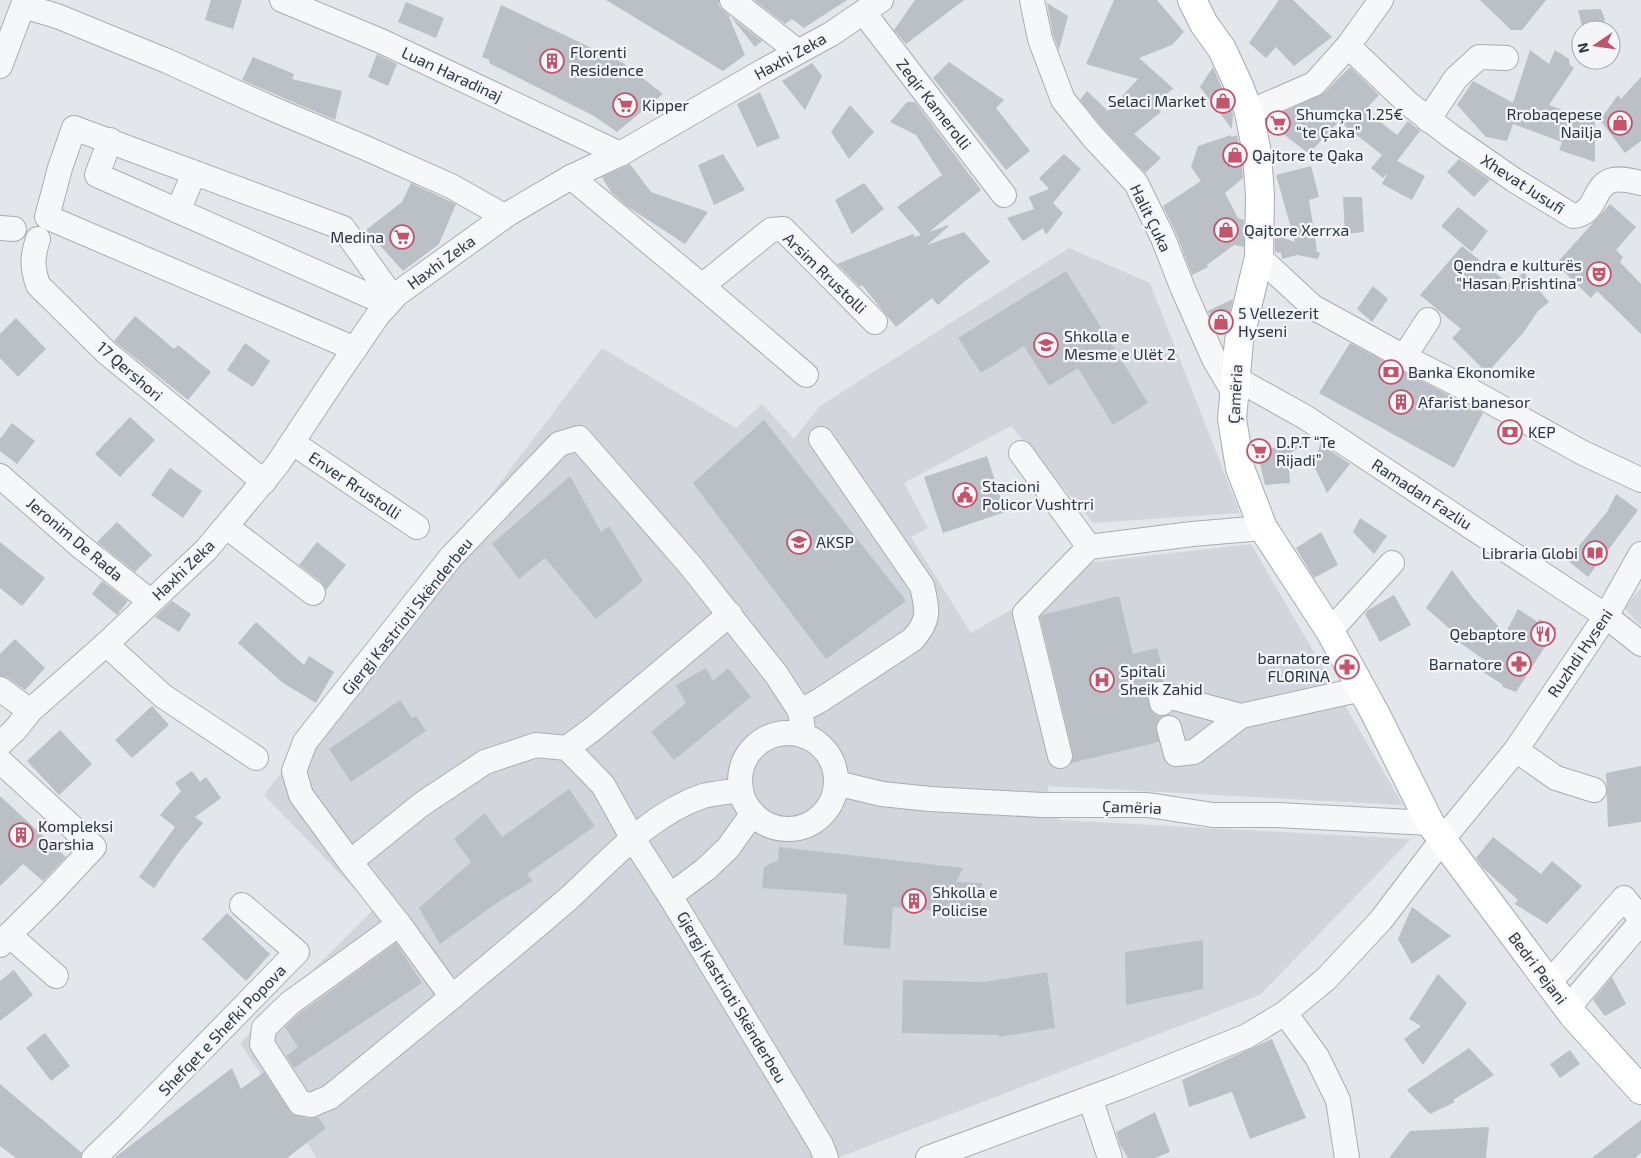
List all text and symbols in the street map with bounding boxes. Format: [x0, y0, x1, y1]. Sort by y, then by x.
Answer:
north arrow [1571, 20, 1621, 70]
street label: Haxhi Zeka [750, 28, 829, 83]
text: N [1573, 41, 1592, 55]
street label: Luan Haradinaj [398, 42, 506, 106]
place label: Florenti Residence [570, 42, 644, 79]
building icon: Florenti Residence [539, 48, 565, 74]
street label: Zeqir Kamerolli [893, 54, 976, 153]
shop icon: Selaci Market [1210, 88, 1236, 114]
place label: Selaci Market [1108, 91, 1206, 110]
supermarket icon: Kipper [612, 92, 638, 118]
place label: Kipper [642, 95, 690, 114]
place label: Shumçka 1.25€ “te Çaka” [1296, 104, 1404, 142]
place label: Rrobaqepese Nailja [1507, 104, 1602, 142]
supermarket icon: Shumçka 1.25€ “te Çaka” [1265, 110, 1291, 136]
shop icon: Rrobaqepese Nailja [1607, 110, 1633, 136]
shop icon: Qajtore te Qaka [1222, 142, 1248, 168]
place label: Qajtore te Qaka [1252, 145, 1363, 165]
street label: Xhevat Jusufi [1478, 150, 1569, 218]
street label: Halit Çuka [1126, 181, 1176, 255]
shop icon: Qajtore Xerrxa [1213, 217, 1239, 243]
place label: Qajtore Xerrxa [1244, 220, 1349, 240]
supermarket icon: Medina [389, 224, 415, 250]
place label: Medina [330, 227, 384, 246]
street label: Arsim Rrustolli [780, 228, 871, 317]
street label: Haxhi Zeka [403, 231, 478, 293]
place label: Qendra e kulturës "Hasan Prishtina" [1453, 255, 1582, 292]
theatre icon: Qendra e kulturës "Hasan Prishtina" [1586, 261, 1612, 287]
place label: 5 Vellezerit Hyseni [1238, 303, 1319, 340]
shop icon: 5 Vellezerit Hyseni [1208, 309, 1234, 335]
place label: Shkolla e Mesme e Ulët 2 [1064, 326, 1176, 363]
school or university icon: Shkolla e Mesme e Ulët 2 [1033, 332, 1059, 358]
street label: 17 Qershori [93, 337, 167, 405]
bank icon: Banka Ekonomike [1378, 359, 1404, 385]
place label: Banka Ekonomike [1408, 362, 1535, 381]
street label: Çamëria [1223, 364, 1247, 424]
building icon: Afarist banesor [1388, 389, 1414, 415]
place label: Afarist banesor [1418, 392, 1531, 411]
bank icon: KEP [1497, 419, 1523, 445]
place label: KEP [1528, 422, 1556, 441]
place label: D.P.T “Te Rijadi” [1276, 432, 1336, 470]
supermarket icon: D.P.T “Te Rijadi” [1246, 438, 1272, 464]
street label: Enver Rrustolli [306, 447, 405, 522]
street label: Ramadan Fazliu [1369, 454, 1476, 533]
place label: Stacioni Policor Vushtrri [982, 476, 1094, 513]
public building icon: Stacioni Policor Vushtrri [952, 482, 978, 508]
street label: Jeronim De Rada [23, 493, 127, 584]
school or university icon: AKSP [786, 529, 812, 555]
place label: AKSP [816, 532, 854, 551]
street label: Gjergj Kastrioti Skënderbeu [337, 533, 477, 699]
street label: Haxhi Zeka [148, 535, 218, 604]
library icon: Libraria Globi [1582, 540, 1608, 566]
place label: Libraria Globi [1482, 543, 1578, 562]
street label: Ruzhdi Hyseni [1543, 605, 1616, 700]
restaurant icon: Qebaptore [1530, 621, 1556, 647]
place label: Qebaptore [1450, 624, 1526, 644]
place label: barnatore FLORINA [1258, 648, 1330, 685]
pharmacy icon: Barnatore [1506, 651, 1532, 677]
pharmacy icon: barnatore FLORINA [1334, 654, 1360, 680]
place label: Barnatore [1429, 654, 1502, 673]
place label: Spitali Sheik Zahid [1120, 661, 1203, 698]
hospital icon: Spitali Sheik Zahid [1089, 667, 1115, 693]
street label: Çamëria [1102, 796, 1162, 818]
place label: Kompleksi Qarshia [38, 816, 113, 854]
building icon: Kompleksi Qarshia [8, 822, 34, 848]
place label: Shkolla e Policise [932, 882, 998, 919]
building icon: Shkolla e Policise [901, 888, 927, 914]
street label: Gjergj Kastrioti Skënderbeu [673, 907, 791, 1087]
street label: Bedri Pejani [1504, 928, 1572, 1008]
street label: Shefqet e Shefki Popova [154, 960, 289, 1099]

